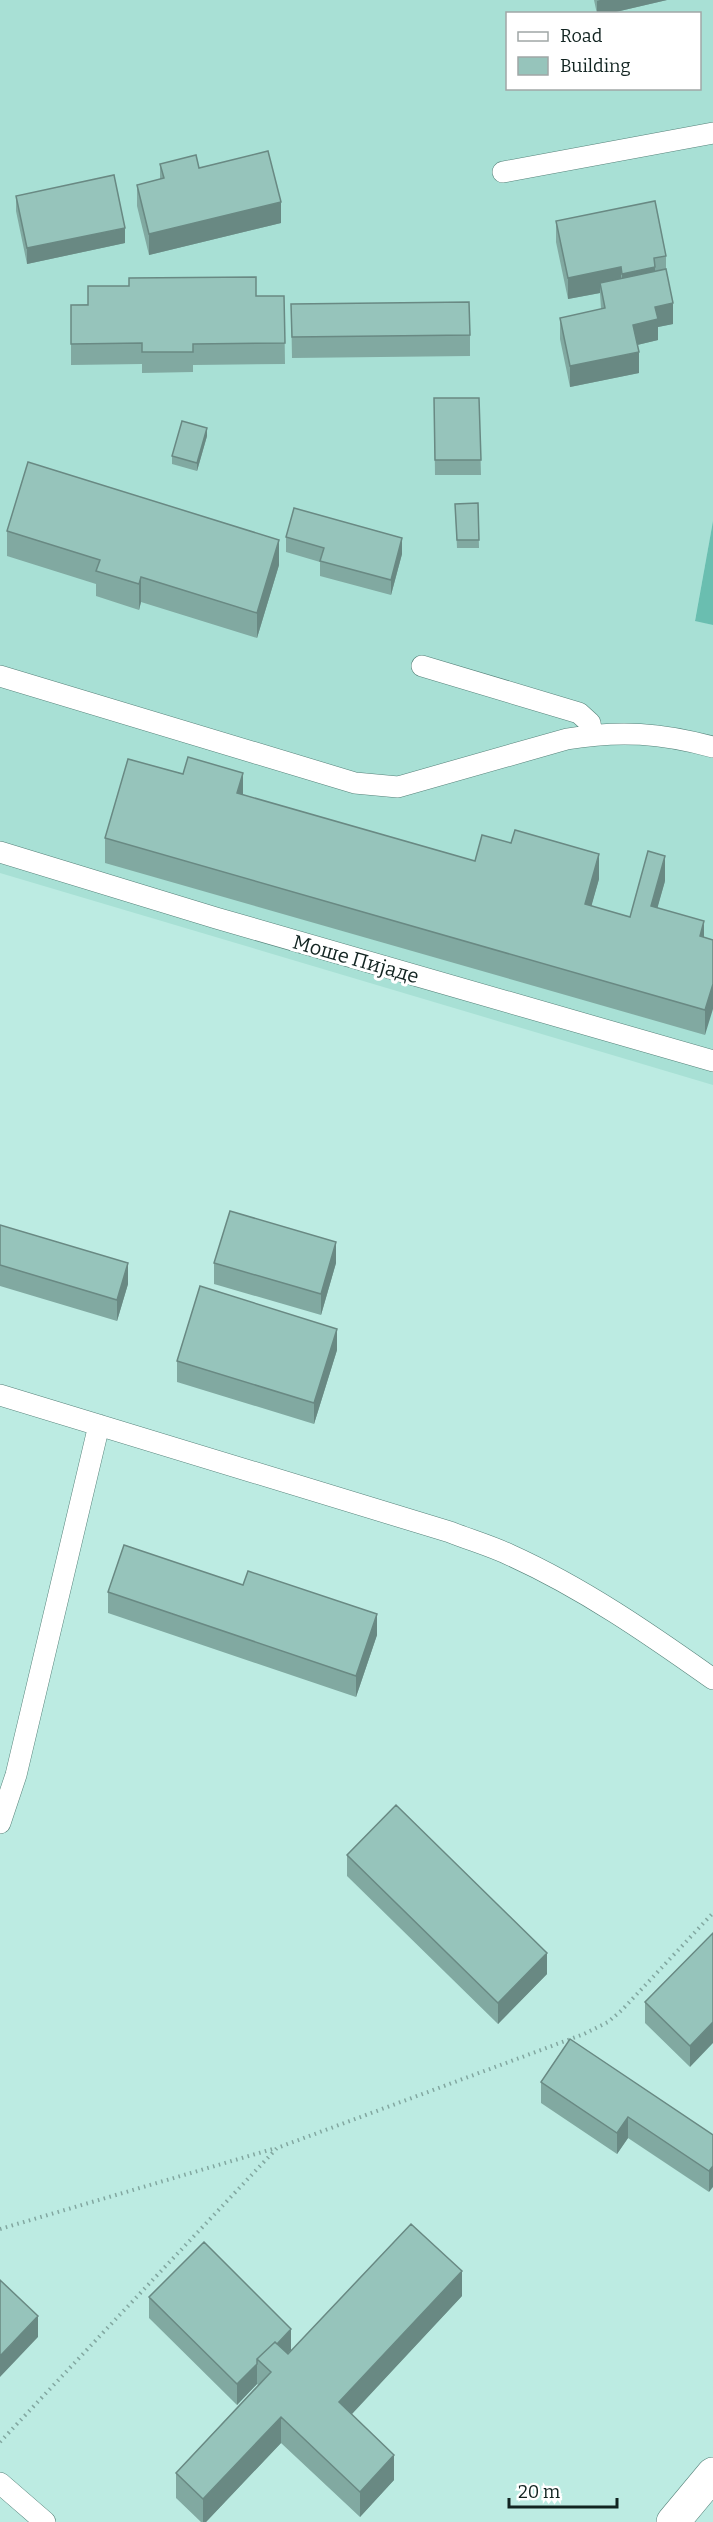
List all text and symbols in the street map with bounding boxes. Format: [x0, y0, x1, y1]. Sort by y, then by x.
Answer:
legend [506, 12, 701, 90]
text: Road [560, 25, 603, 47]
text: Building [560, 55, 631, 77]
street label: Моше Пијаде [290, 930, 422, 988]
scale bar [509, 2471, 617, 2509]
text: 20 m [518, 2481, 560, 2503]

